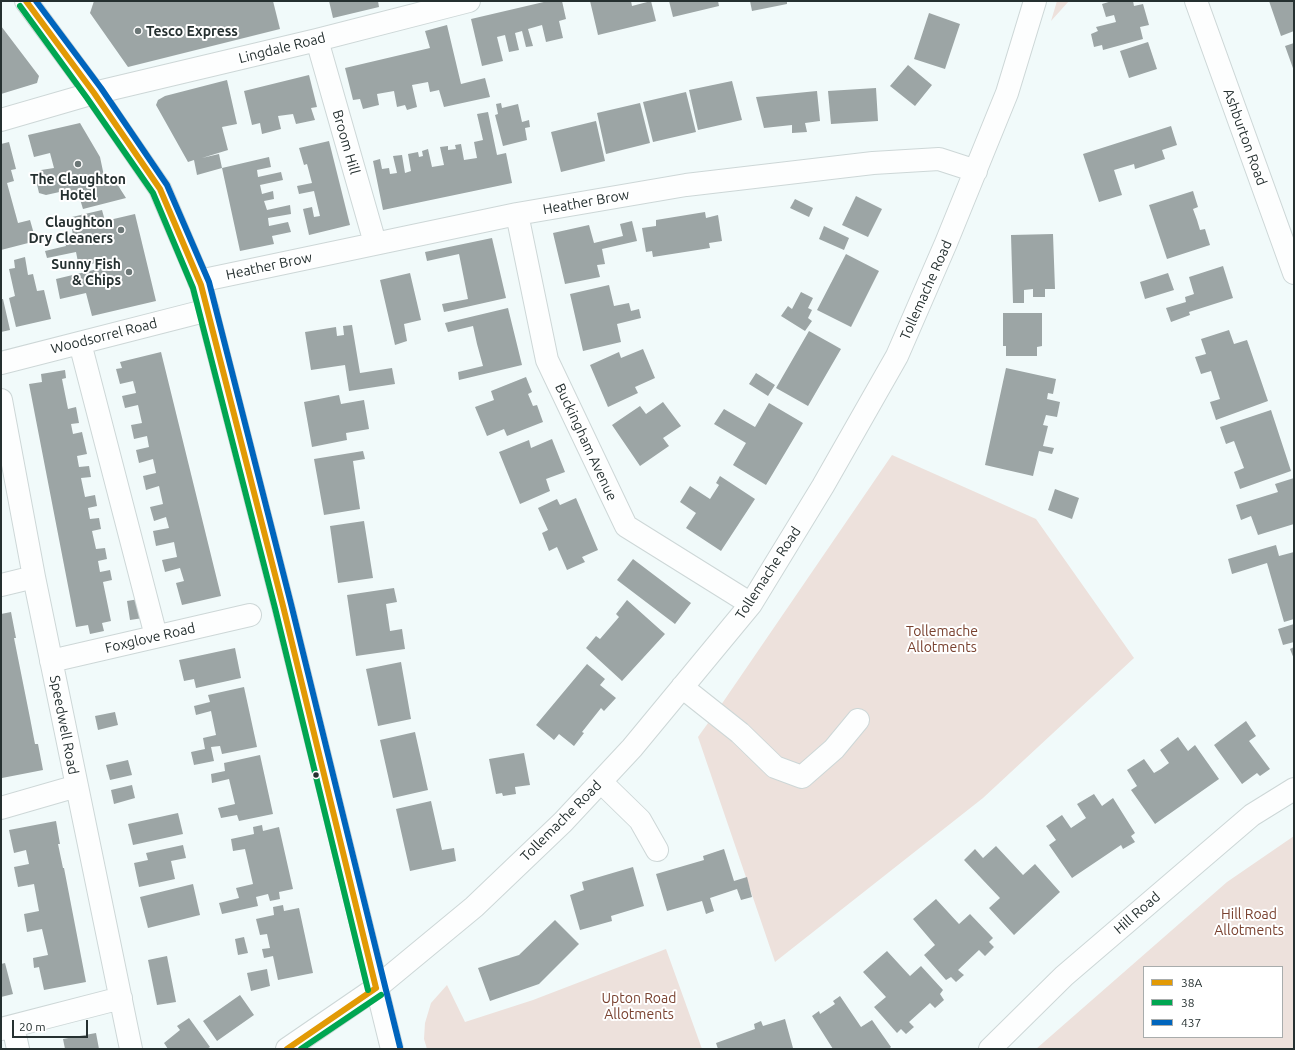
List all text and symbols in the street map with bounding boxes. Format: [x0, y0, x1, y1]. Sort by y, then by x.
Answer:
place label: Tesco Express [146, 23, 238, 39]
marker: Tesco Express [133, 26, 143, 36]
street label: Lingdale Road [237, 29, 327, 67]
street label: Ashburton Road [1220, 86, 1270, 188]
street label: Broom Hill [329, 108, 363, 176]
marker: The Claughton Hotel [73, 159, 83, 169]
place label: The Claughton Hotel [30, 171, 126, 204]
street label: Heather Brow [541, 186, 631, 218]
place label: Claughton Dry Cleaners [28, 214, 113, 246]
marker: Claughton Dry Cleaners [116, 225, 126, 235]
street label: Tollemache Road [896, 238, 956, 342]
street label: Heather Brow [224, 249, 314, 283]
place label: Sunny Fish & Chips [51, 256, 121, 288]
marker: Sunny Fish & Chips [124, 267, 134, 277]
street label: Woodsorrel Road [49, 315, 159, 357]
street label: Buckingham Avenue [551, 381, 621, 503]
street label: Tollemache Road [732, 523, 804, 623]
street label: Foxglove Road [103, 619, 197, 657]
park label: Tollemache Allotments [906, 623, 978, 656]
street label: Speedwell Road [46, 674, 82, 776]
unlabelled marker [311, 770, 321, 780]
street label: Tollemache Road [517, 777, 605, 865]
street label: Hill Road [1110, 888, 1164, 938]
park label: Hill Road Allotments [1214, 906, 1284, 938]
legend [1143, 966, 1283, 1038]
text: 38A [1181, 976, 1202, 989]
park label: Upton Road Allotments [602, 990, 676, 1022]
text: 38 [1181, 996, 1195, 1009]
scale bar [14, 1012, 90, 1038]
text: 437 [1181, 1016, 1201, 1029]
text: 20 m [19, 1020, 46, 1033]

